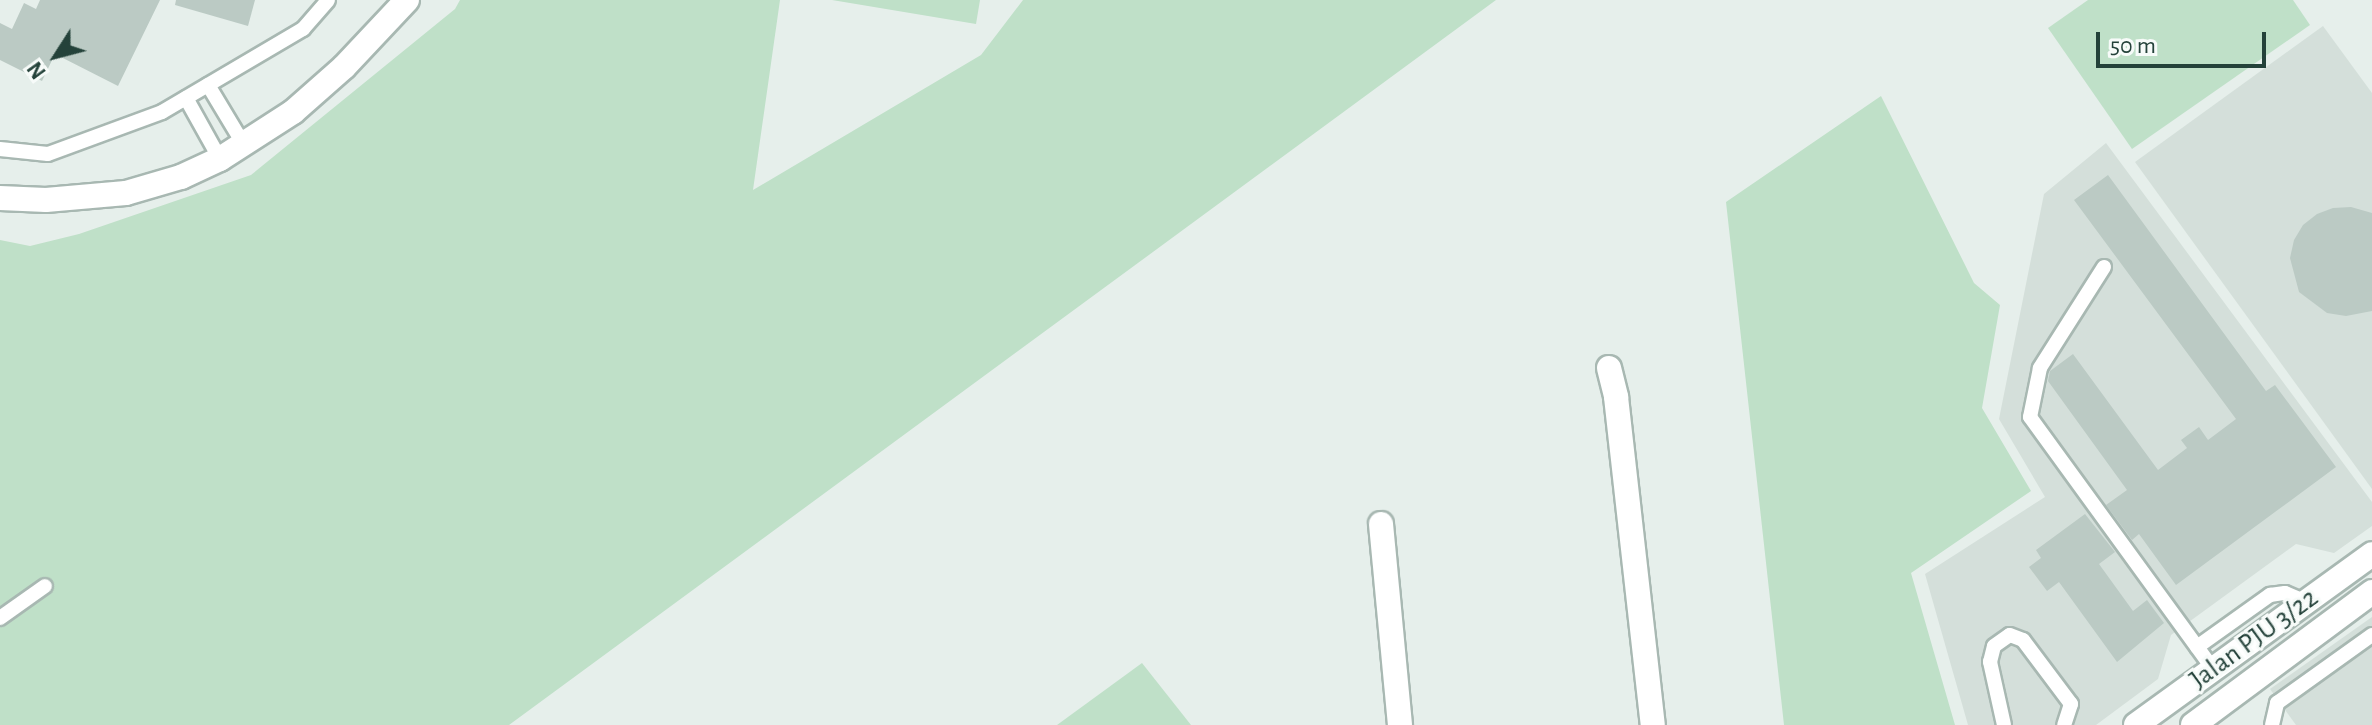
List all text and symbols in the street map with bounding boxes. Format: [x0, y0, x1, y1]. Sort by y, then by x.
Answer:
north arrow [16, 16, 96, 96]
scale bar [2100, 16, 2270, 66]
text: 50 m [2110, 34, 2156, 58]
text: N [23, 57, 50, 83]
street label: Jalan PJU 3/22 [2183, 581, 2325, 697]

